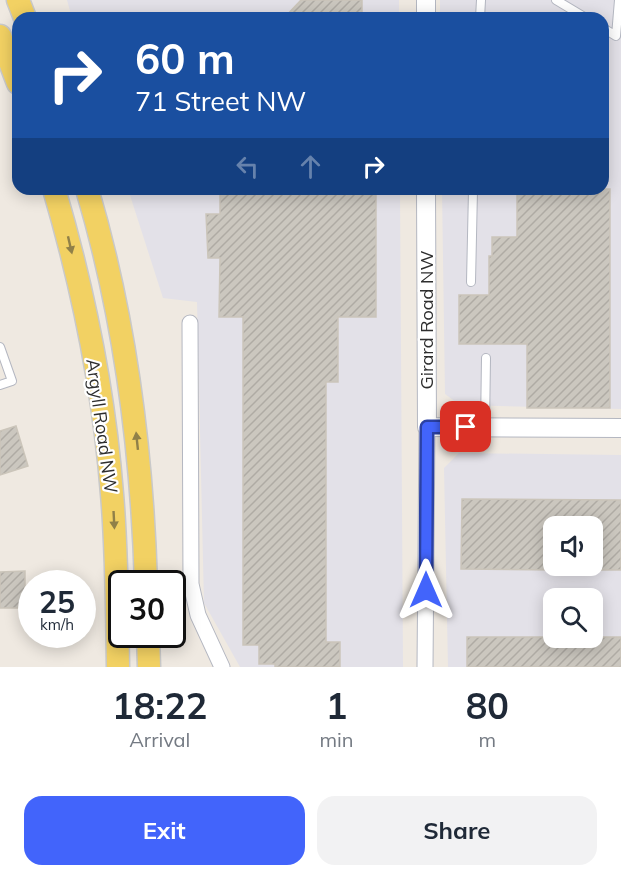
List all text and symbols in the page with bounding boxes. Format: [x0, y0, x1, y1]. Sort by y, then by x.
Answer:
text: 60 m [135, 32, 235, 85]
icon: right [36, 36, 114, 114]
text: 71 Street NW [135, 84, 306, 118]
icon: left [231, 150, 264, 183]
icon: ahead [294, 150, 327, 183]
icon: right [357, 150, 390, 183]
one-way arrow [65, 236, 75, 255]
street label: Girard Road NW [415, 251, 438, 389]
street label: Argyll Road NW [81, 357, 123, 495]
pin [440, 401, 491, 452]
icon: arrive [449, 410, 482, 443]
one-way arrow [132, 432, 142, 451]
one-way arrow [109, 511, 118, 530]
map controls [543, 516, 603, 648]
button: sound [543, 516, 603, 576]
position arrow [394, 558, 458, 622]
speed limit sign: 30 [108, 570, 186, 648]
text: 25 [39, 583, 75, 621]
button: search [543, 588, 603, 648]
text: km/h [40, 615, 74, 634]
text: 18:22 [112, 683, 207, 728]
text: 1 [326, 683, 347, 728]
text: 80 [466, 683, 509, 728]
text: Arrival [129, 727, 190, 752]
text: min [320, 727, 354, 752]
text: m [478, 727, 496, 752]
button: Exit [24, 796, 305, 865]
button: Share [317, 796, 597, 865]

